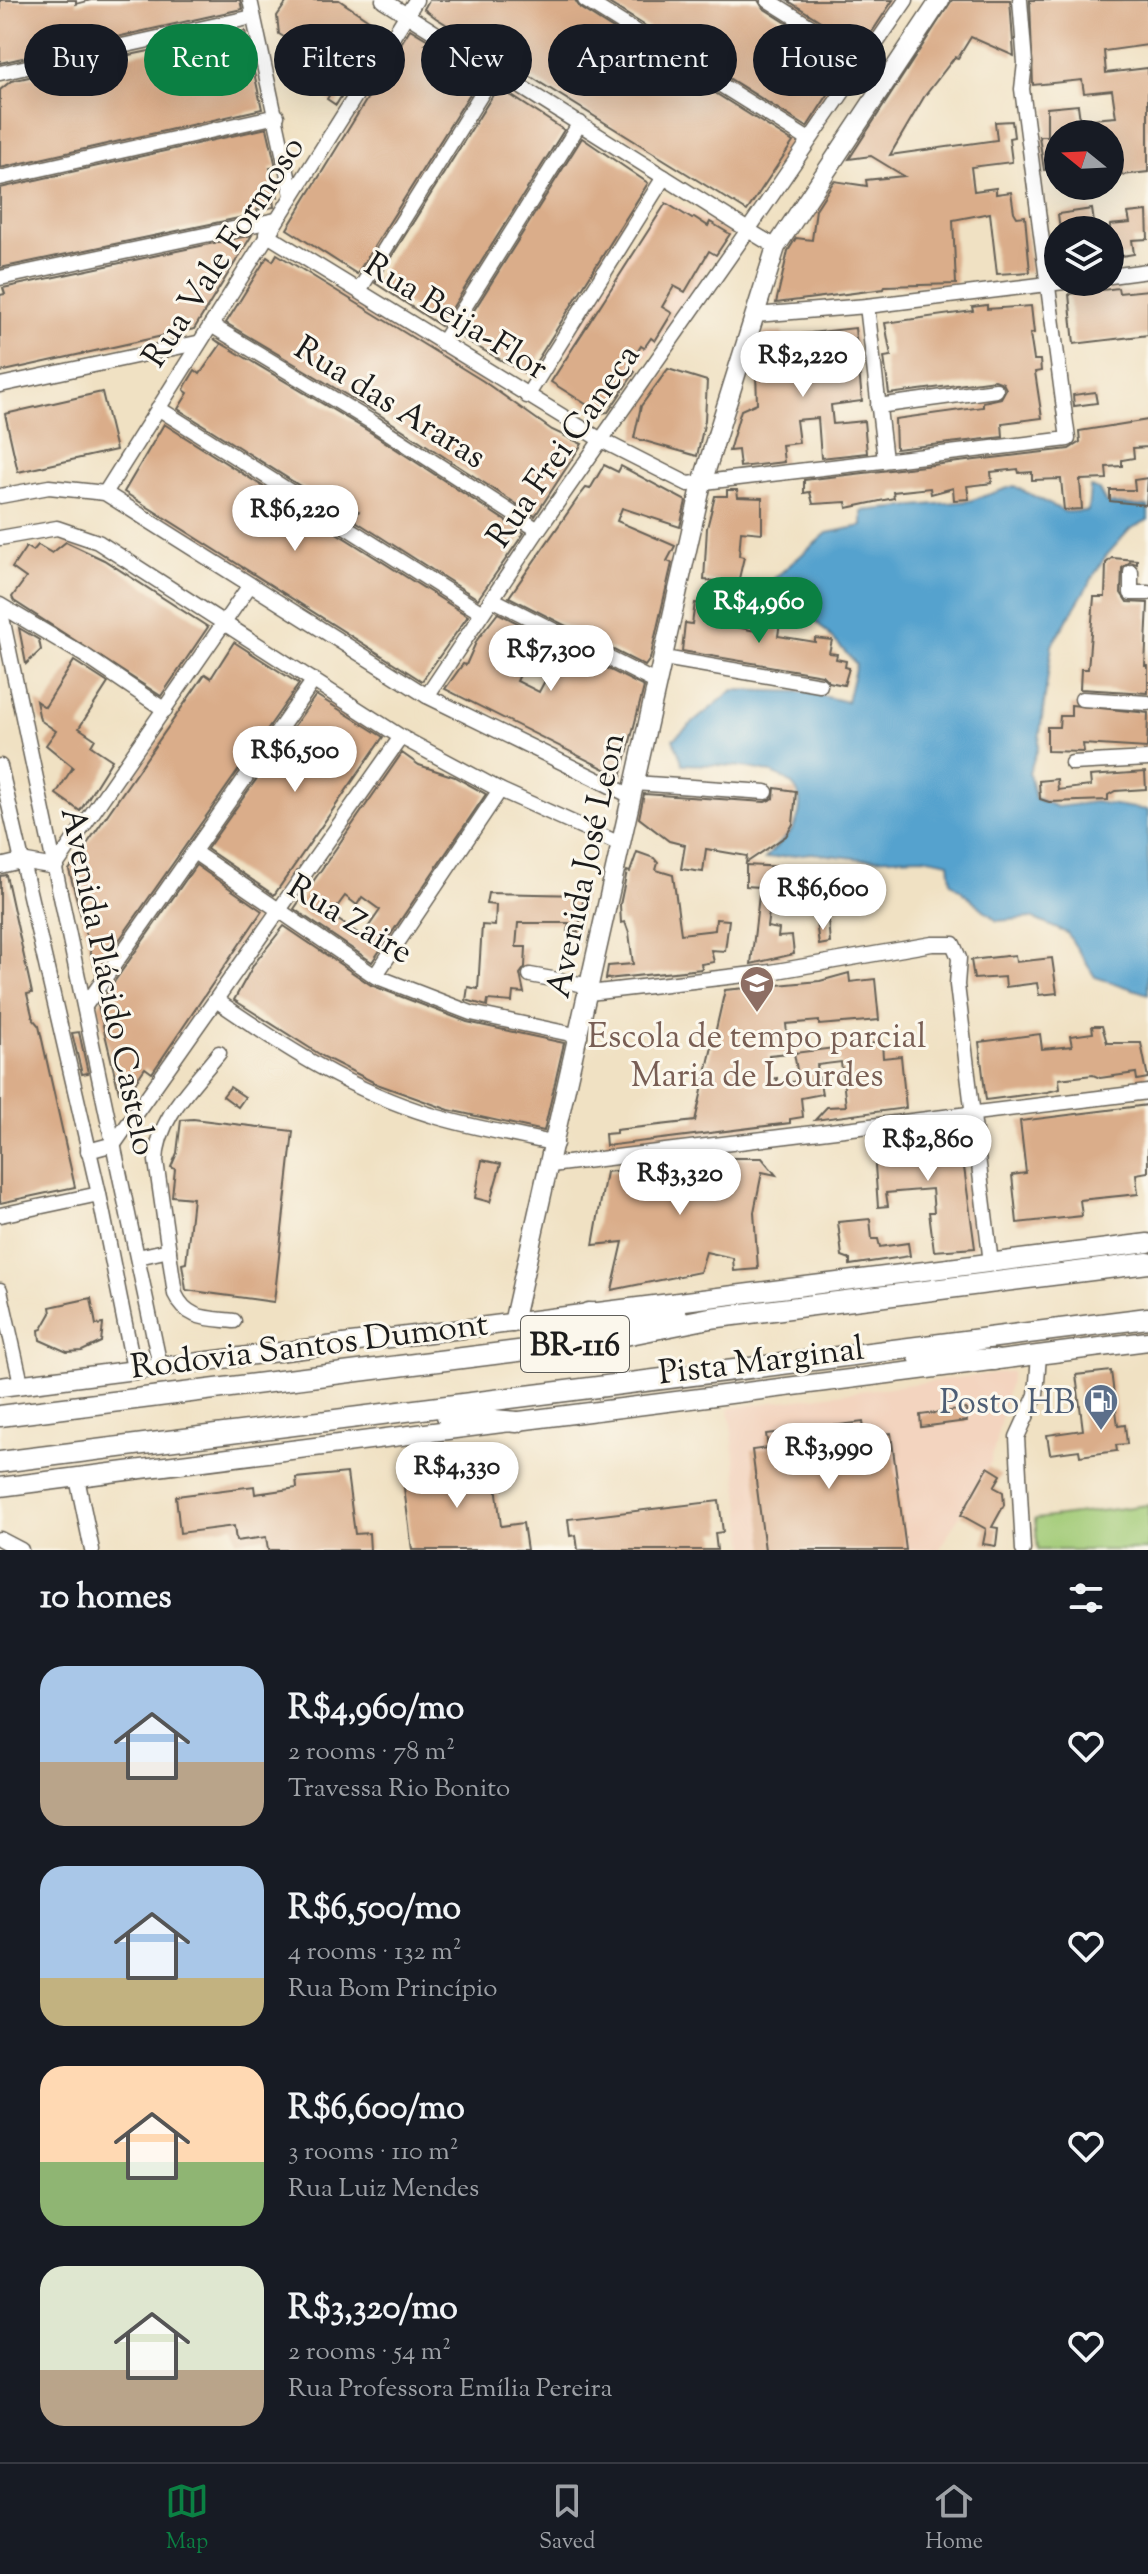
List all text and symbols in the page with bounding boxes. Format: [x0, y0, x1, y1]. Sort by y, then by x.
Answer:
chip: Buy [24, 24, 128, 96]
chip: Rent [144, 24, 258, 96]
chip: Filters [274, 24, 405, 96]
chip: New [421, 24, 532, 96]
chip: Apartment [548, 24, 737, 96]
chip: House [753, 24, 886, 96]
north arrow [1044, 120, 1124, 200]
map controls [1044, 120, 1124, 296]
street label: Rua Vale Formoso [132, 127, 318, 378]
button: layers [1044, 216, 1124, 296]
street label: Rua Beija-Flor [354, 242, 557, 394]
street label: Rua das Araras [284, 325, 495, 483]
pin: R$2,220 [729, 331, 877, 399]
street label: Rua Frei Caneca [476, 335, 653, 559]
text: R$2,220 [758, 338, 848, 375]
pin: R$6,220 [221, 485, 369, 553]
text: R$6,220 [250, 492, 340, 529]
pin: R$4,960 [685, 577, 833, 645]
text: R$4,960 [714, 584, 804, 621]
pin: R$7,300 [477, 625, 625, 693]
text: R$7,300 [507, 632, 595, 669]
pin: R$6,500 [221, 726, 369, 794]
street label: Avenida José Leon [535, 729, 639, 1003]
text: R$6,500 [251, 733, 339, 770]
street label: Avenida Plácido Castelo [46, 803, 167, 1160]
street label: Rua Zaire [277, 864, 421, 978]
pin: R$6,600 [749, 864, 897, 932]
text: R$6,600 [777, 871, 869, 908]
school or university icon: Escola de tempo parcial Maria de Lourdes [738, 964, 776, 1014]
place label: Escola de tempo parcial Maria de Lourdes [587, 1014, 927, 1102]
pin: R$2,860 [854, 1115, 1002, 1183]
text: R$2,860 [883, 1122, 973, 1159]
pin: R$3,320 [606, 1149, 754, 1217]
text: R$3,320 [637, 1156, 723, 1193]
street label: Rodovia Santos Dumont [128, 1301, 491, 1394]
road number: BR-116 [521, 1316, 629, 1372]
street label: Pista Marginal [656, 1326, 867, 1399]
place label: Posto HB [940, 1380, 1075, 1429]
fuel station icon: Posto HB [1082, 1382, 1120, 1432]
pin: R$3,990 [755, 1423, 903, 1491]
text: R$3,990 [785, 1430, 873, 1467]
pin: R$4,330 [383, 1442, 531, 1510]
text: R$4,330 [414, 1449, 500, 1486]
text: 10 homes [40, 1574, 172, 1623]
icon: filters [1064, 1576, 1108, 1620]
text: R$4,960/mo [288, 1685, 464, 1734]
icon: home [104, 1698, 200, 1794]
icon: heart [1064, 1724, 1108, 1768]
text: 2 rooms · 78 m² [288, 1734, 455, 1771]
text: Travessa Rio Bonito [288, 1771, 510, 1808]
text: R$6,500/mo [288, 1885, 461, 1934]
icon: home [104, 1898, 200, 1994]
icon: heart [1064, 1924, 1108, 1968]
text: 4 rooms · 132 m² [288, 1934, 462, 1971]
text: Rua Bom Princípio [288, 1971, 498, 2008]
text: R$6,600/mo [288, 2085, 465, 2134]
icon: home [104, 2098, 200, 2194]
icon: heart [1064, 2124, 1108, 2168]
text: 3 rooms · 110 m² [288, 2134, 459, 2171]
text: Rua Luiz Mendes [288, 2171, 479, 2208]
text: R$3,320/mo [288, 2285, 458, 2334]
icon: home [104, 2298, 200, 2394]
icon: heart [1064, 2324, 1108, 2368]
text: 2 rooms · 54 m² [288, 2334, 451, 2371]
text: Rua Professora Emília Pereira [288, 2371, 612, 2408]
tab: Map [165, 2479, 209, 2559]
tab: Saved [539, 2479, 595, 2559]
tab: Home [925, 2479, 983, 2559]

